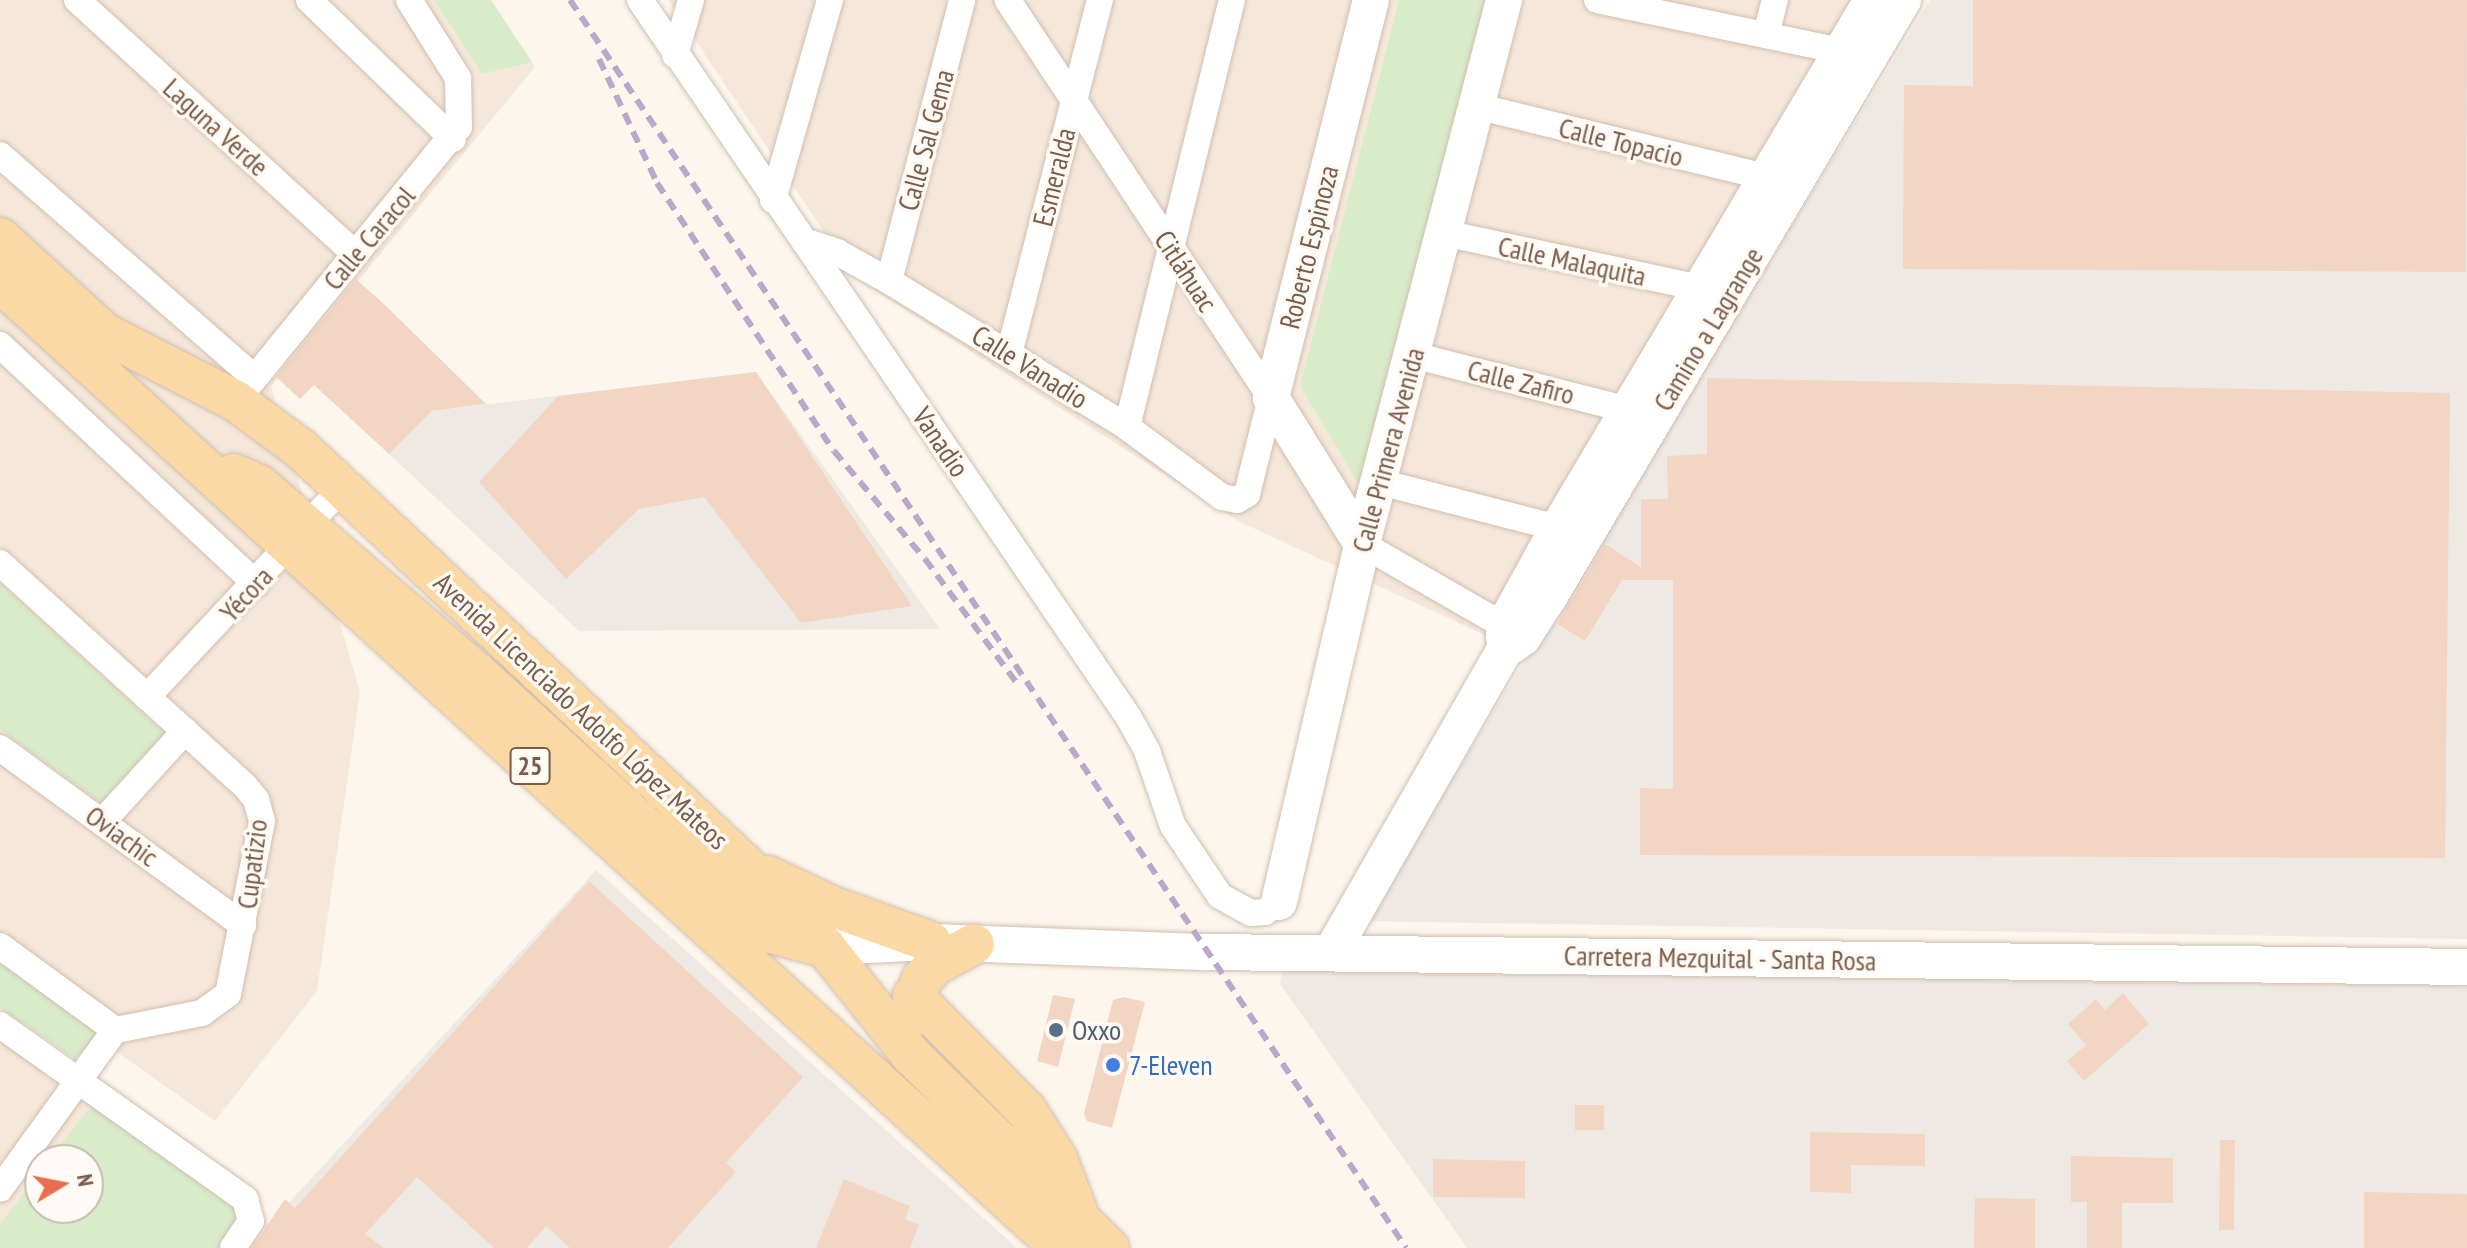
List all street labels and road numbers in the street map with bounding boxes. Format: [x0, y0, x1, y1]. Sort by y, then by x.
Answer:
street label: Calle Sal Gema [891, 66, 961, 214]
street label: Laguna Verde [156, 71, 276, 183]
street label: Calle Topacio [1555, 110, 1687, 174]
street label: Esmeralda [1026, 124, 1082, 230]
street label: Roberto Espinoza [1272, 162, 1346, 332]
street label: Calle Caracol [316, 179, 422, 297]
street label: Citláhuac [1147, 224, 1225, 318]
street label: Calle Malaquita [1495, 229, 1649, 293]
street label: Camino a Lagrange [1646, 241, 1770, 417]
street label: Calle Vanadio [966, 318, 1094, 416]
street label: Calle Primera Avenida [1344, 344, 1432, 556]
street label: Calle Zafiro [1464, 352, 1578, 412]
street label: Vanadio [906, 401, 976, 483]
street label: Yécora [212, 560, 280, 628]
street label: Avenida Licenciado Adolfo López Mateos [426, 565, 736, 857]
road number: 25 [508, 744, 552, 788]
street label: Oviachic [79, 798, 165, 874]
street label: Cupatizio [230, 817, 274, 911]
street label: Carretera Mezquital - Santa Rosa [1562, 938, 1878, 978]

